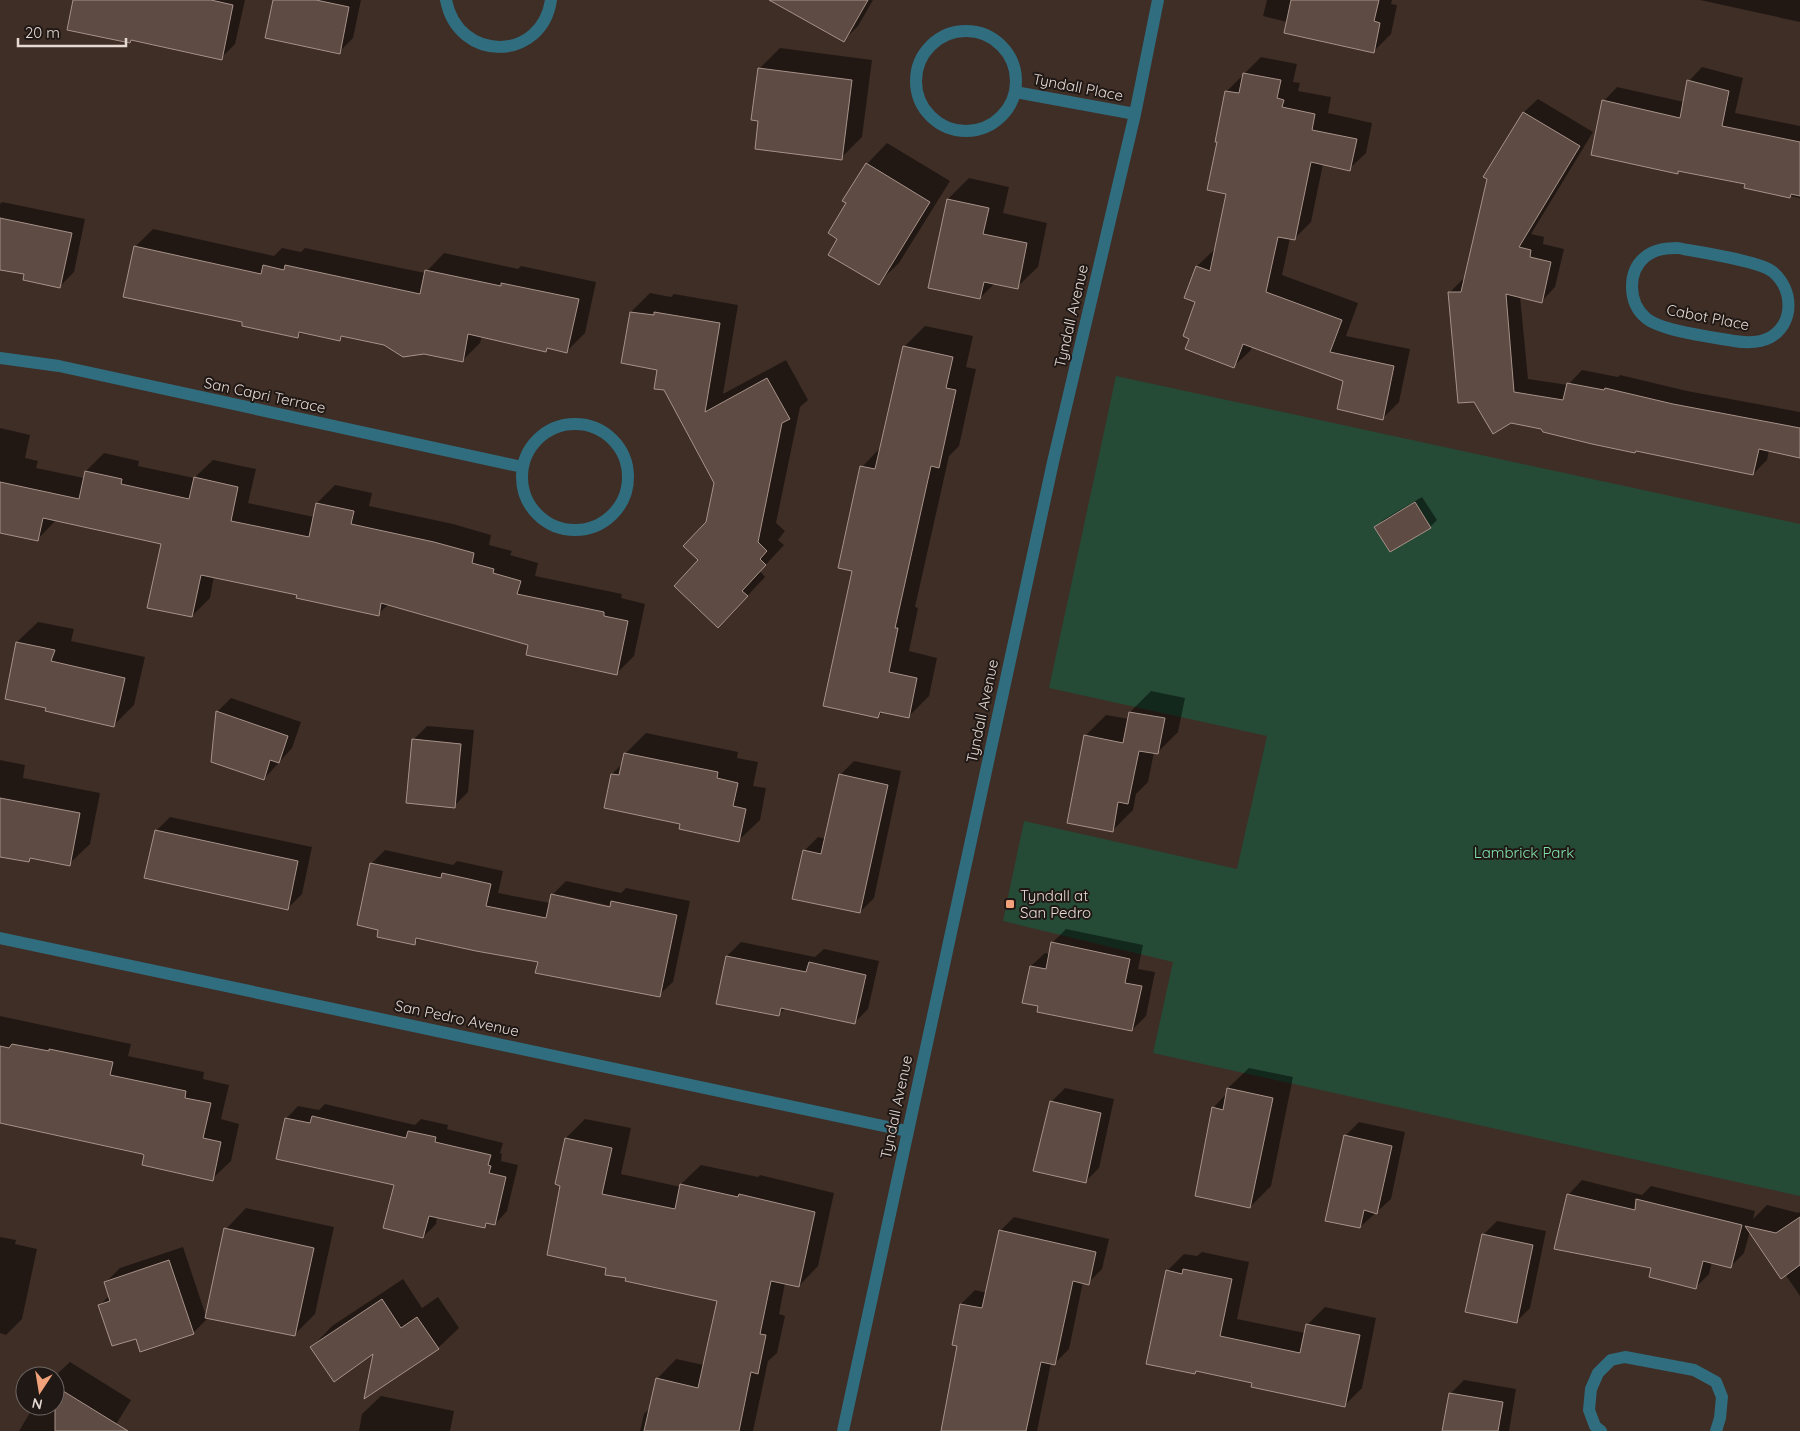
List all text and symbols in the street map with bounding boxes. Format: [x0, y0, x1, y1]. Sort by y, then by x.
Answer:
scale bar [18, 15, 125, 47]
text: 20 m [25, 23, 60, 42]
street label: Tyndall Place [1031, 69, 1125, 105]
street label: Tyndall Avenue [1050, 263, 1092, 369]
street label: Cabot Place [1665, 300, 1751, 334]
street label: San Capri Terrace [202, 373, 328, 417]
street label: Tyndall Avenue [962, 658, 1002, 764]
park label: Lambrick Park [1474, 843, 1574, 862]
place label: Tyndall at San Pedro [1020, 886, 1091, 922]
marker: Tyndall at San Pedro [1004, 898, 1016, 910]
street label: San Pedro Avenue [393, 996, 521, 1040]
street label: Tyndall Avenue [876, 1054, 916, 1160]
north arrow [15, 1366, 65, 1416]
text: N [30, 1394, 44, 1414]

